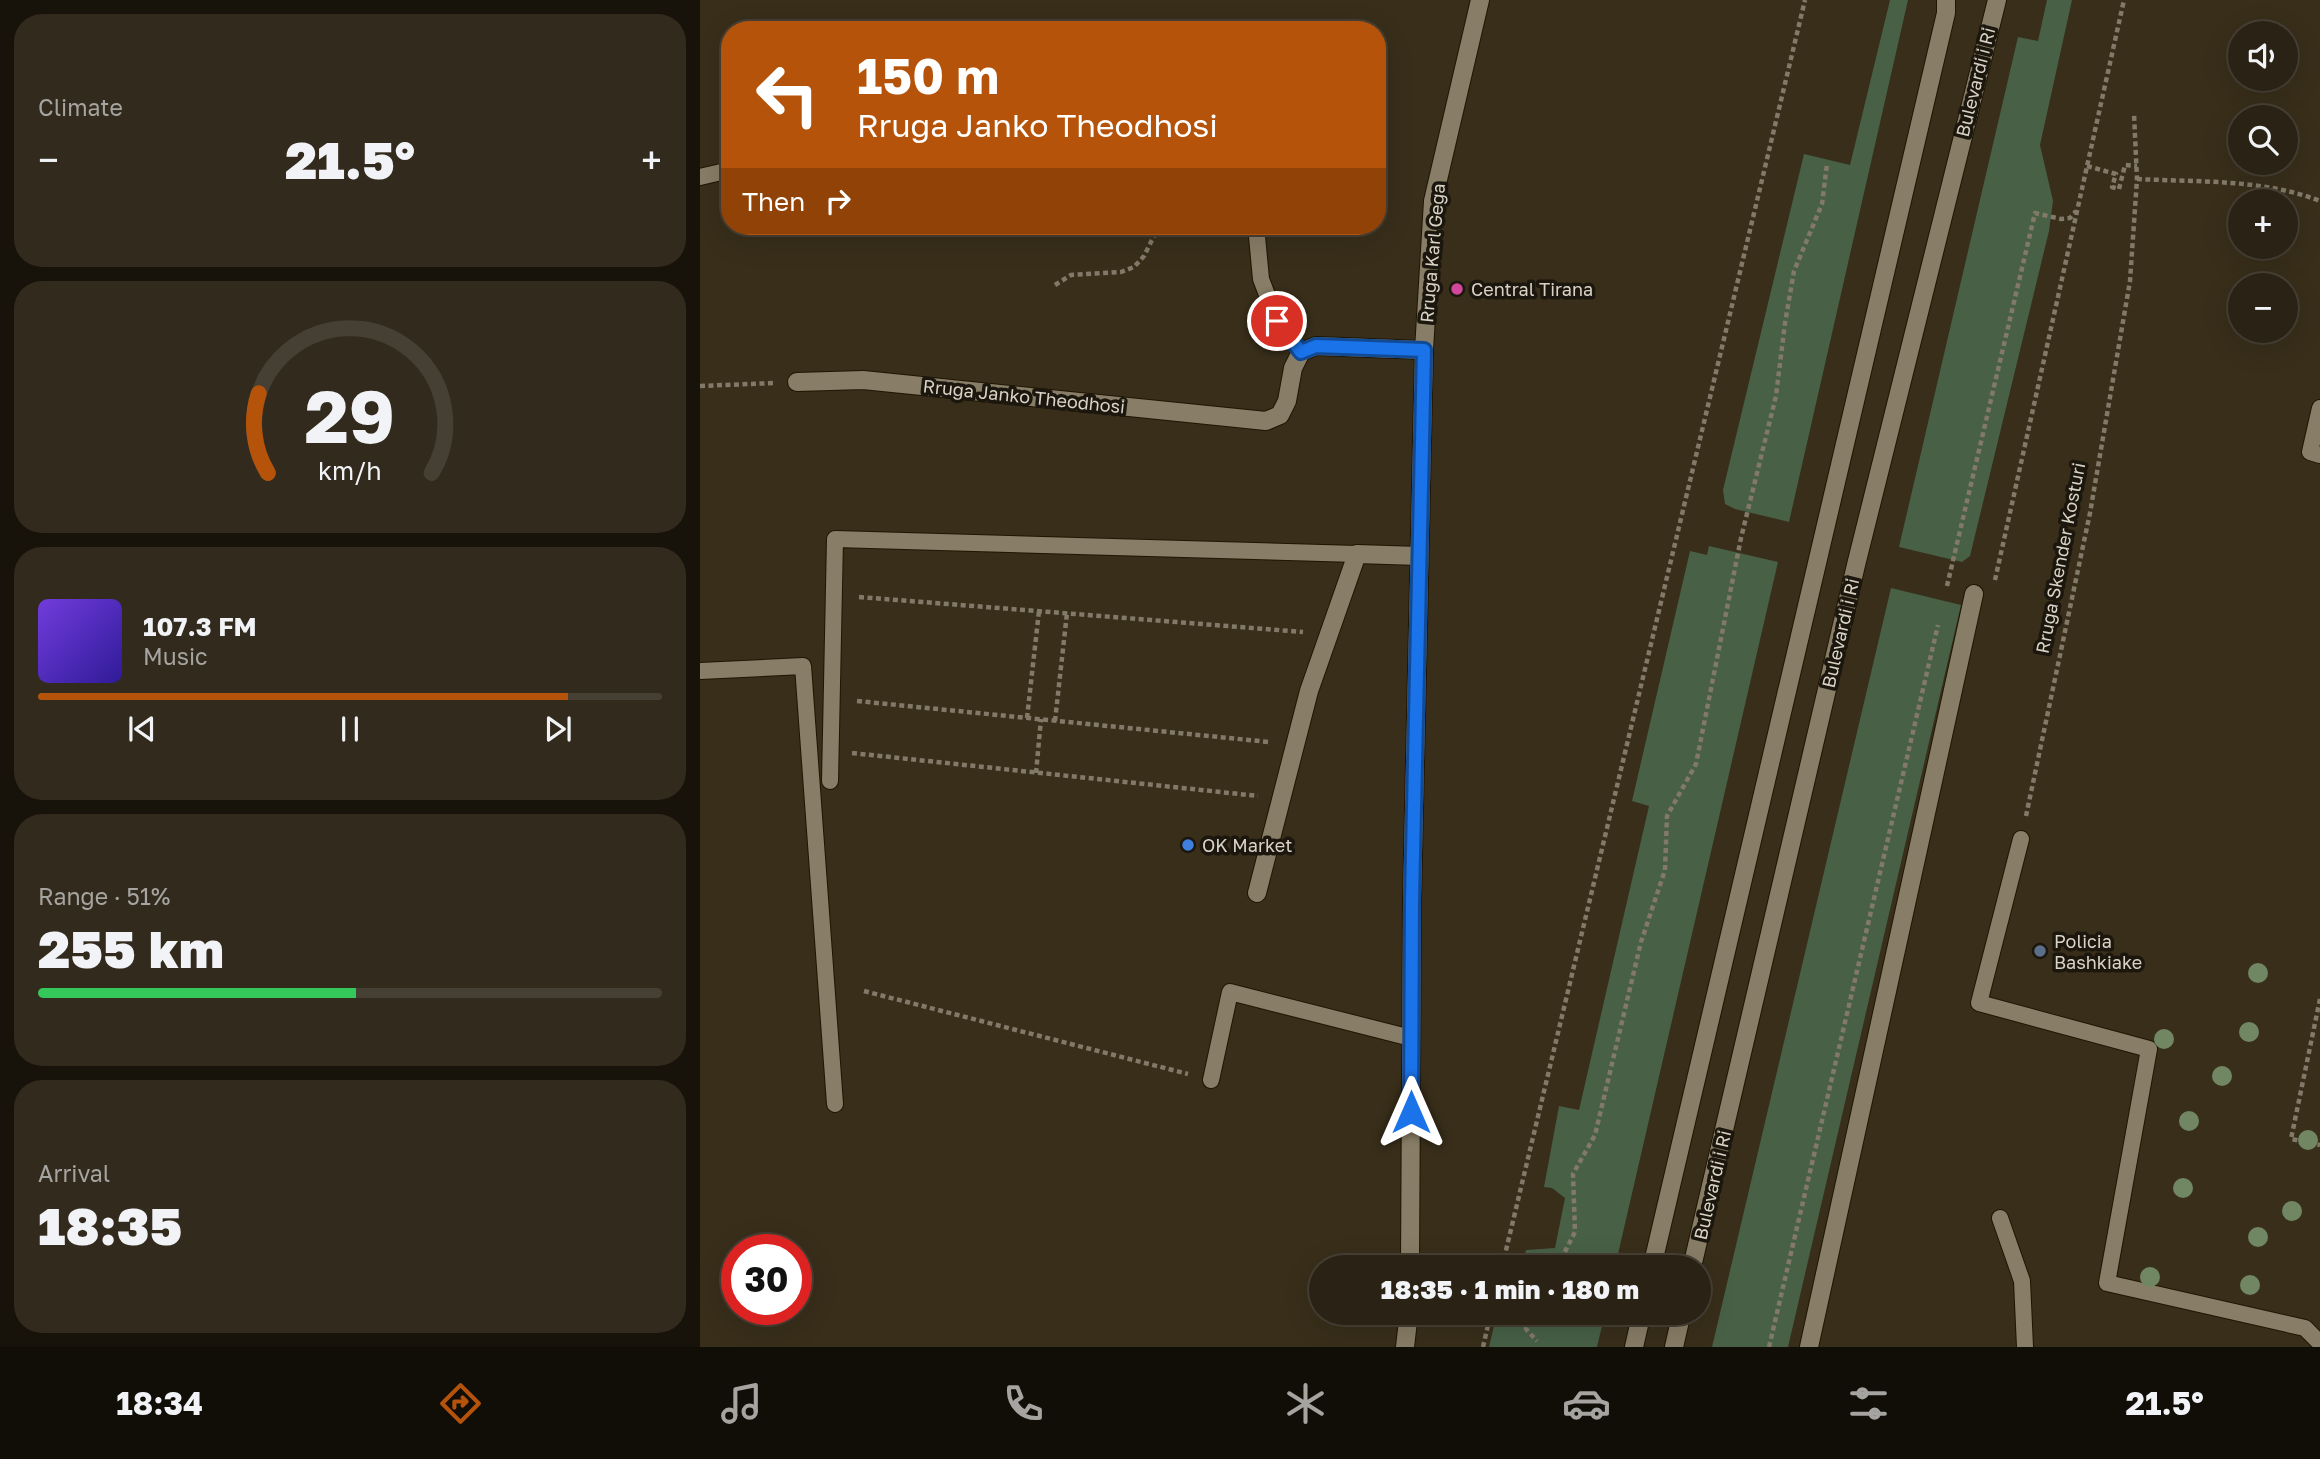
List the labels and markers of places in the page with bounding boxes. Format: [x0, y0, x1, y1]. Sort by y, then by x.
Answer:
place label: Central Tirana [1471, 278, 1593, 300]
marker: Central Tirana [1449, 281, 1465, 297]
pin [1247, 291, 1307, 351]
place label: OK Market [1202, 834, 1292, 856]
marker: OK Market [1180, 837, 1196, 853]
place label: Policia Bashkiake [2054, 930, 2142, 973]
marker: Policia Bashkiake [2032, 943, 2048, 959]

